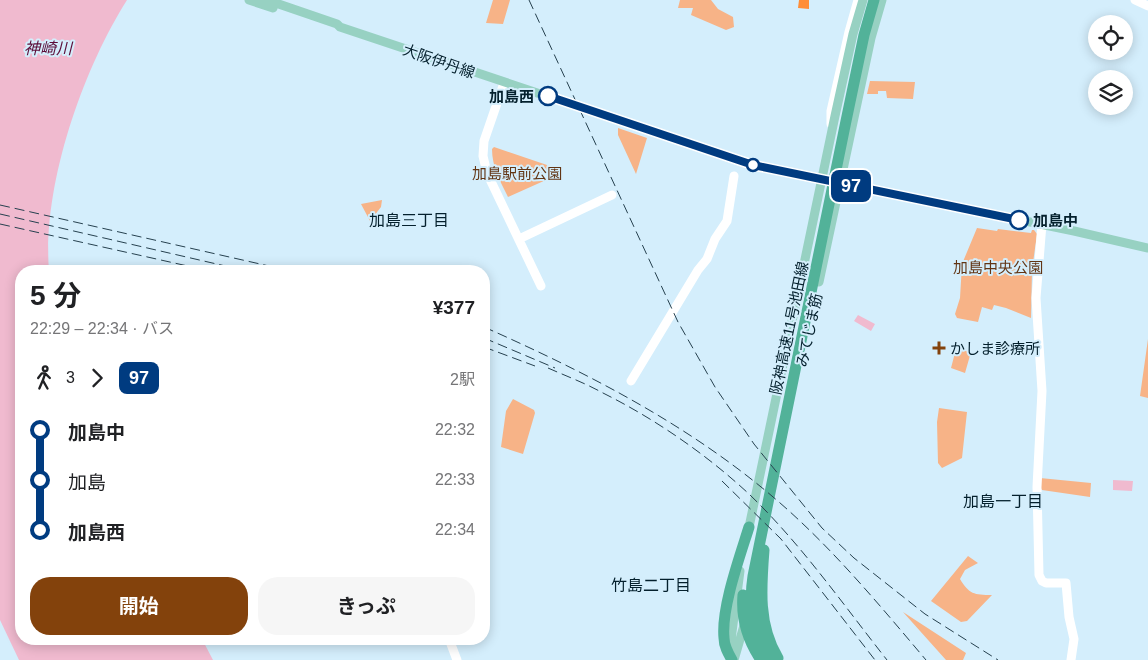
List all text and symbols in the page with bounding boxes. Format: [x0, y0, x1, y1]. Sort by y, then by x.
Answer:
map controls [1088, 15, 1133, 115]
button: locate [1088, 15, 1133, 60]
water label: 神崎川 [24, 40, 74, 57]
street label: 大阪伊丹線 [401, 41, 477, 81]
button: layers [1088, 70, 1133, 115]
marker: 加島西 [538, 86, 558, 106]
place label: 加島西 [489, 88, 534, 105]
unlabelled marker [746, 158, 760, 172]
park label: 加島駅前公園 [472, 165, 562, 182]
line badge: 97 [828, 170, 874, 202]
text: 97 [841, 176, 861, 196]
marker: 加島中 [1009, 210, 1029, 230]
district label: 加島三丁目 [369, 212, 449, 229]
place label: 加島中 [1033, 212, 1078, 229]
park label: 加島中央公園 [953, 259, 1043, 276]
street label: 阪神高速11号池田線 [767, 260, 811, 396]
text: 5 分 [30, 280, 81, 311]
street label: みてじま筋 [793, 292, 825, 368]
text: ¥377 [433, 297, 475, 318]
text: 22:29 – 22:34 · バス [30, 320, 174, 337]
place label: かしま診療所 [950, 340, 1040, 357]
marker: かしま診療所 [932, 341, 946, 355]
icon: walk [30, 364, 58, 392]
icon: forward [83, 364, 111, 392]
text: 97 [129, 368, 149, 388]
text: 3 [66, 369, 75, 386]
text: 2駅 [450, 371, 475, 388]
text: 22:32 [435, 421, 475, 438]
text: 加島中 [68, 422, 125, 443]
text: 22:33 [435, 471, 475, 488]
text: 加島 [68, 472, 106, 493]
district label: 加島一丁目 [963, 493, 1043, 510]
text: 22:34 [435, 521, 475, 538]
text: 加島西 [68, 522, 125, 543]
button: 開始 [30, 577, 248, 635]
button: きっぷ [258, 577, 475, 635]
district label: 竹島二丁目 [611, 577, 691, 594]

